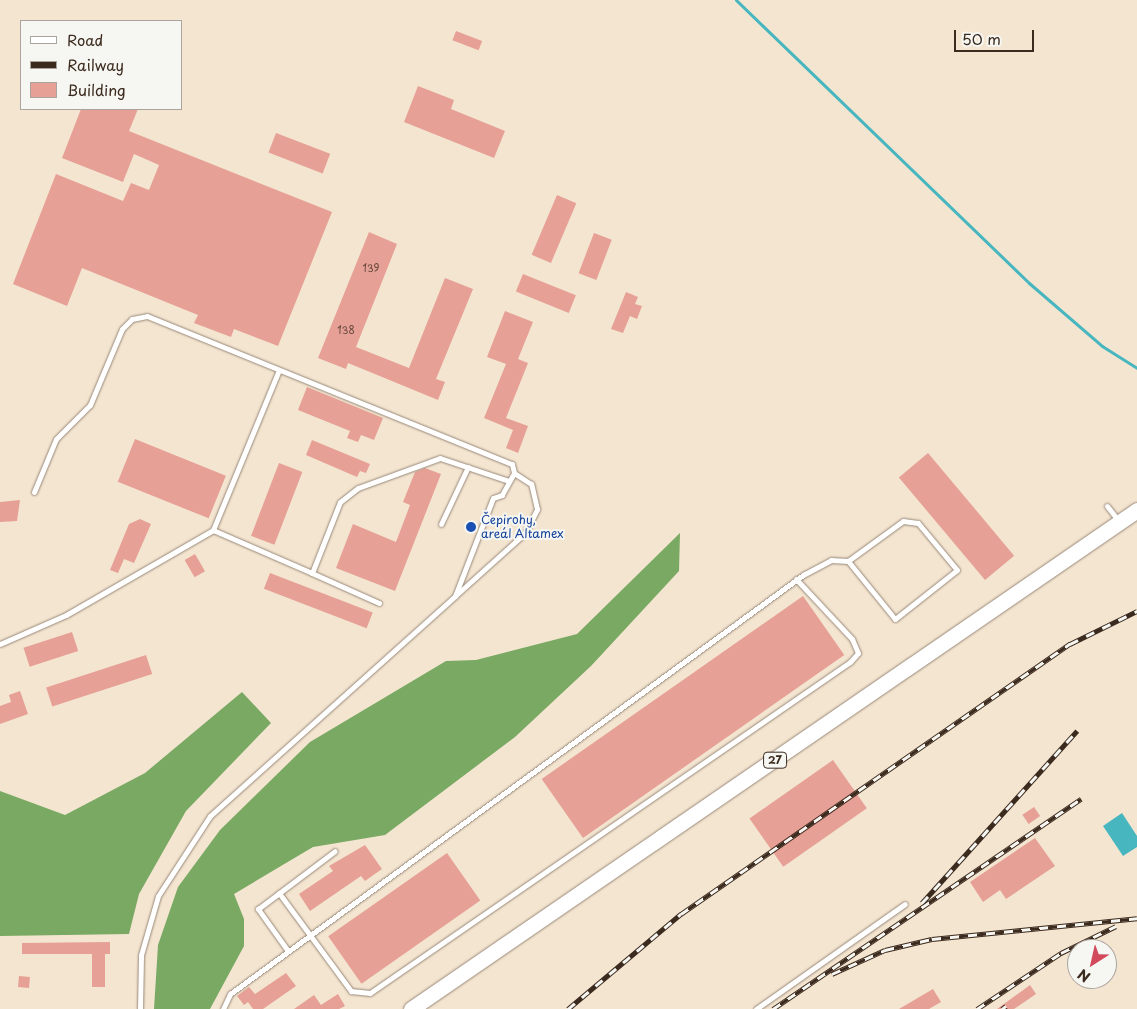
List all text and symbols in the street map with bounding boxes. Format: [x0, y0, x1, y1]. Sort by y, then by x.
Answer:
legend [20, 20, 182, 110]
scale bar [957, 20, 1037, 52]
text: 50 m [962, 27, 1001, 50]
text: Road [67, 28, 103, 51]
text: Railway [67, 53, 124, 76]
text: Building [67, 78, 126, 101]
house number: 139 [363, 262, 379, 274]
house number: 138 [337, 324, 355, 336]
place label: Čepirohy, areál Altamex [481, 513, 563, 541]
marker: Čepirohy, areál Altamex [465, 521, 477, 533]
road number: 27 [762, 752, 788, 768]
north arrow [1067, 939, 1117, 989]
text: N [1073, 964, 1094, 988]

